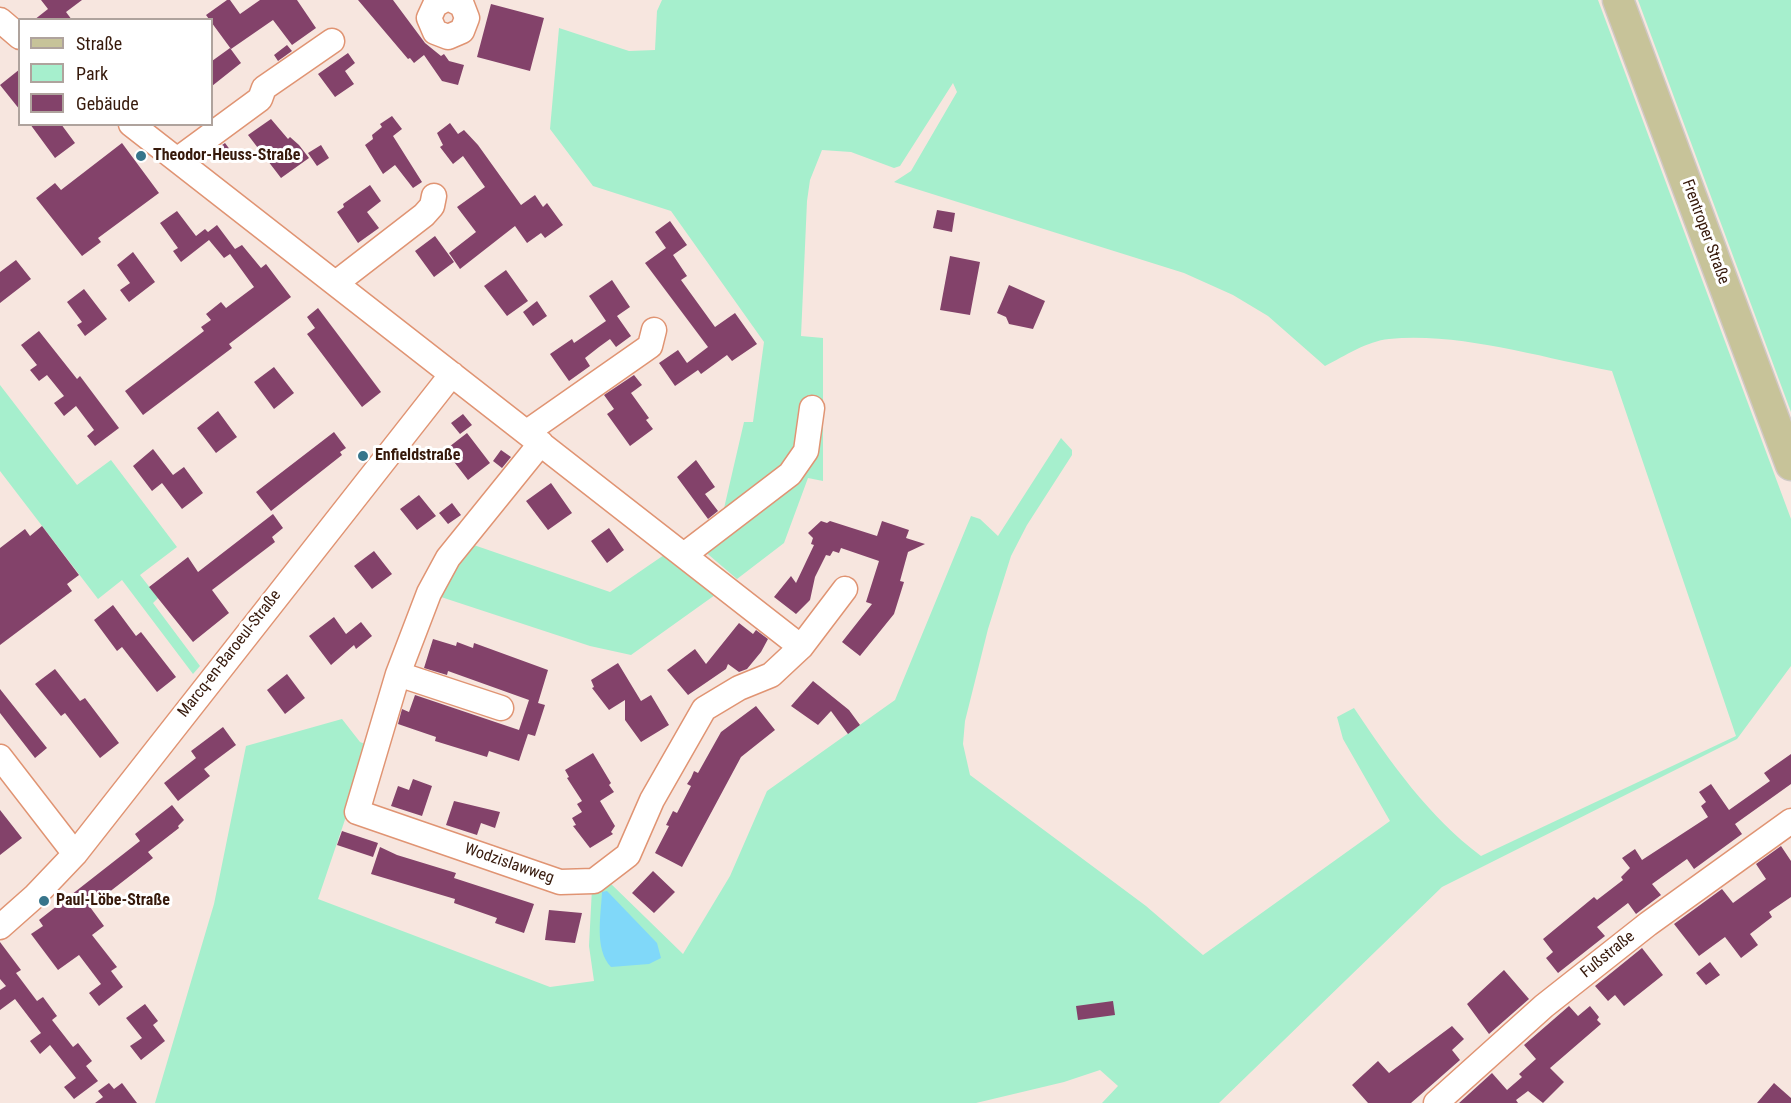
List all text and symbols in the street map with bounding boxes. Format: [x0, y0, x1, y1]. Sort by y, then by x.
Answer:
legend [18, 18, 213, 126]
text: Straße [76, 33, 122, 54]
text: Park [76, 63, 108, 84]
text: Gebäude [76, 93, 139, 114]
place label: Theodor-Heuss-Straße [153, 146, 301, 166]
marker: Theodor-Heuss-Straße [134, 149, 148, 163]
street label: Frentroper Straße [1677, 177, 1733, 287]
place label: Enfieldstraße [375, 446, 460, 466]
marker: Enfieldstraße [356, 449, 370, 463]
street label: Marcq-en-Baroeul-Straße [174, 587, 286, 721]
street label: Wodzislawweg [462, 840, 556, 888]
place label: Paul-Löbe-Straße [56, 891, 170, 911]
marker: Paul-Löbe-Straße [37, 894, 51, 908]
street label: Fußstraße [1577, 927, 1639, 983]

